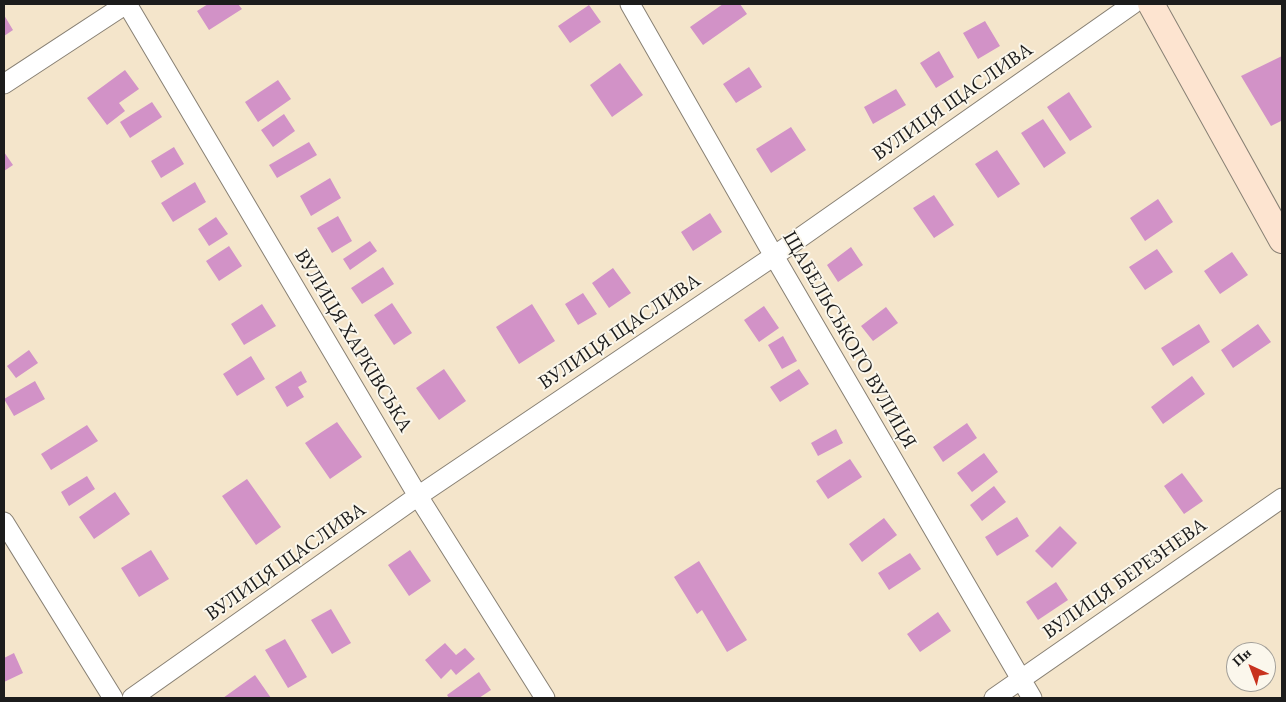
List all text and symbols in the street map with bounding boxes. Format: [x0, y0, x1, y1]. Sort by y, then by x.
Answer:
street label: ВУЛИЦЯ ЩАСЛИВА [868, 38, 1038, 166]
street label: ЩАБЕЛЬСЬКОГО ВУЛИЦЯ [777, 227, 921, 453]
street label: ВУЛИЦЯ ХАРКІВСЬКА [289, 245, 417, 437]
street label: ВУЛИЦЯ ЩАСЛИВА [535, 269, 705, 395]
street label: ВУЛИЦЯ ЩАСЛИВА [201, 498, 371, 626]
street label: ВУЛИЦЯ БЕРЕЗНЕВА [1038, 513, 1212, 645]
north arrow [1226, 642, 1276, 692]
text: Пн [1228, 644, 1255, 670]

